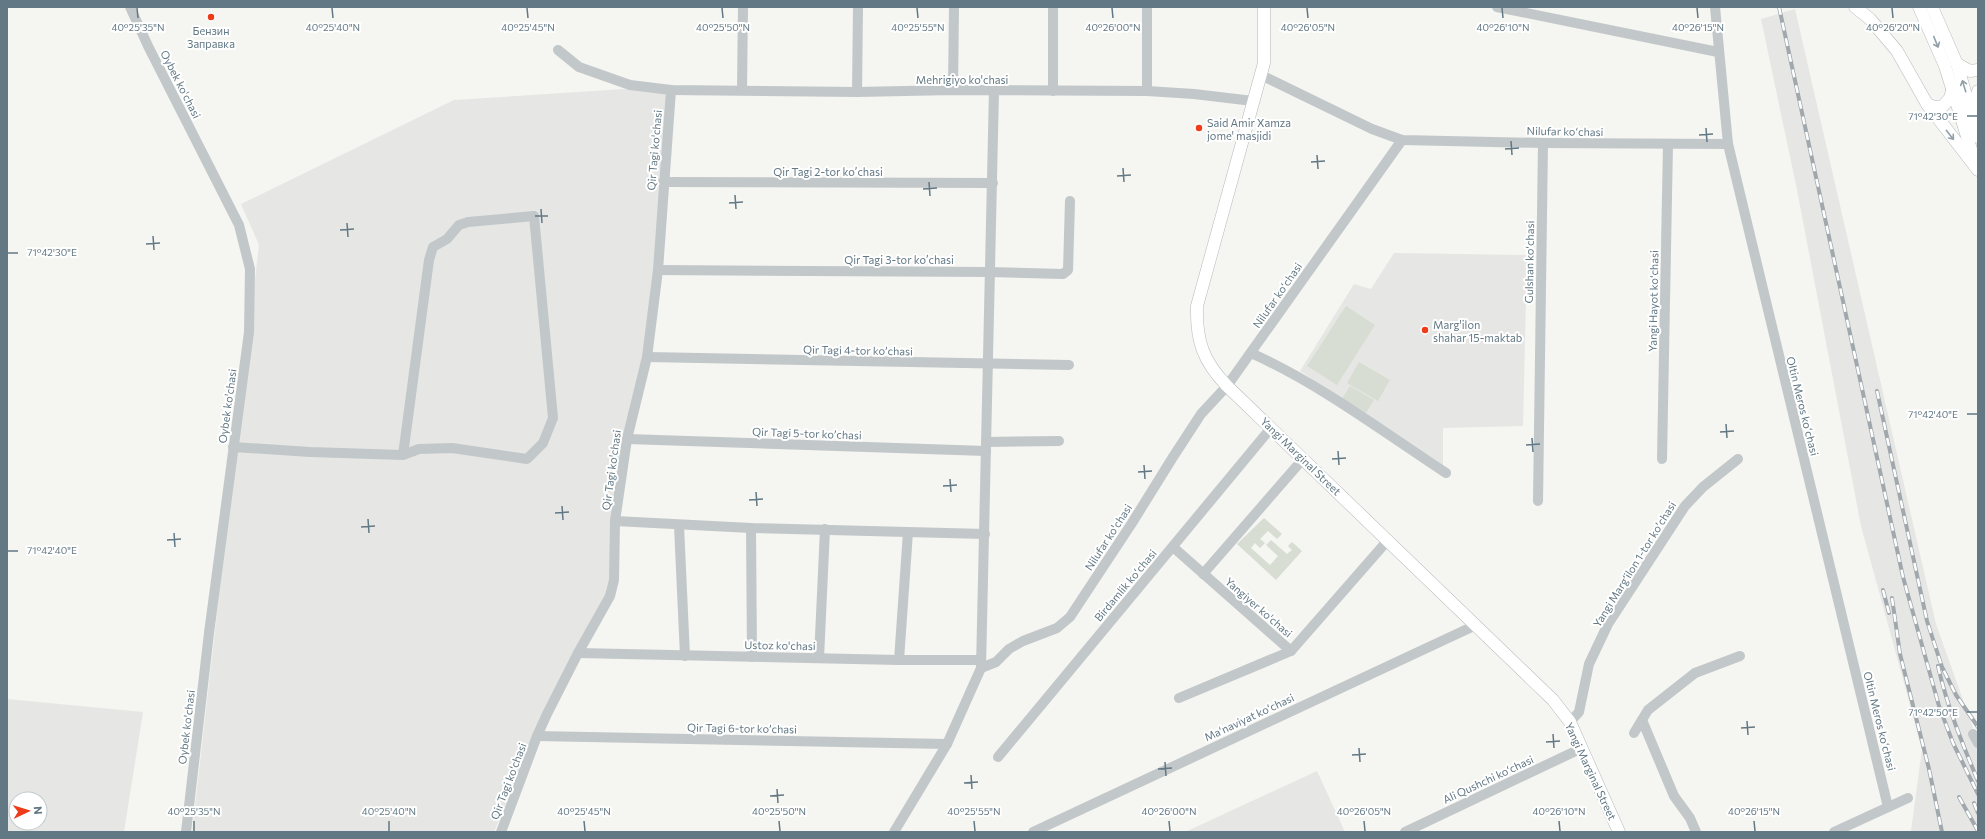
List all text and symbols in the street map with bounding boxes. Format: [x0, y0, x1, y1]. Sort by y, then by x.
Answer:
marker: Бензин Заправка [206, 12, 216, 22]
text: 40°25'35"N [111, 21, 165, 33]
text: 40°25'40"N [306, 21, 360, 33]
text: 40°25'45"N [501, 21, 555, 33]
text: 40°25'50"N [696, 21, 750, 33]
text: 40°25'55"N [891, 21, 945, 33]
text: 40°26'00"N [1085, 21, 1141, 33]
text: 40°26'05"N [1281, 21, 1335, 33]
text: 40°26'10"N [1477, 21, 1529, 33]
text: 40°26'15"N [1672, 21, 1724, 33]
text: 40°26'20"N [1866, 21, 1920, 33]
place label: Бензин Заправка [187, 24, 235, 50]
one-way arrow [1932, 36, 1940, 48]
street label: Oybek ko'chasi [158, 48, 204, 120]
street label: Mehrigiyo ko'chasi [916, 73, 1008, 86]
one-way arrow [1959, 80, 1967, 92]
street label: Qir Tagi ko'chasi [644, 109, 664, 191]
text: 71°42'30"E [1908, 110, 1958, 122]
place label: Said Amir Xamza jome' masjidi [1207, 116, 1291, 142]
marker: Said Amir Xamza jome' masjidi [1194, 123, 1204, 133]
street label: Nilufar koʻchasi [1527, 124, 1604, 138]
one-way arrow [1946, 129, 1955, 140]
street label: Qir Tagi 2-tor koʼchasi [773, 165, 883, 178]
street label: Gulshan koʻchasi [1522, 220, 1536, 303]
text: 71°42'30"E [27, 246, 77, 258]
street label: Yangi Hayot koʻchasi [1646, 250, 1660, 352]
street label: Qir Tagi 3-tor koʼchasi [844, 253, 954, 266]
street label: Nilufar koʻchasi [1250, 260, 1304, 330]
place label: Marg'ilon shahar 15-maktab [1433, 318, 1522, 344]
marker: Marg'ilon shahar 15-maktab [1420, 325, 1430, 335]
street label: Qir Tagi 4-tor koʼchasi [803, 343, 913, 357]
street label: Oltin Meros koʻchasi [1784, 355, 1822, 457]
street label: Oybek ko'chasi [215, 368, 239, 444]
text: 71°42'40"E [1908, 408, 1958, 420]
street label: Yangi Marginal Street [1258, 414, 1344, 498]
street label: Qir Tagi 5-tor koʼchasi [752, 425, 862, 441]
street label: Qir Tagi ko'chasi [599, 429, 623, 511]
street label: Yangi Margʻilon 1-tor koʼchasi [1590, 499, 1678, 629]
street label: Nilufar ko'chasi [1082, 501, 1134, 573]
text: 71°42'40"E [27, 544, 77, 556]
street label: Birdamlik koʻchasi [1091, 546, 1159, 624]
street label: Yangiyer ko'chasi [1223, 574, 1295, 640]
street label: Ustoz ko'chasi [744, 638, 816, 652]
street label: Oltin Meros koʻchasi [1861, 670, 1899, 772]
street label: Oybek ko'chasi [175, 689, 197, 765]
street label: Maʻnaviyat koʻchasi [1202, 690, 1296, 743]
text: 71°42'50"E [1908, 706, 1958, 718]
street label: Yangi Marginal Street [1563, 720, 1620, 822]
street label: Qir Tagi 6-tor koʼchasi [687, 721, 797, 735]
street label: Qir Tagi ko'chasi [487, 741, 529, 821]
street label: Ali Qushchi koʻchasi [1441, 752, 1536, 806]
north arrow [8, 791, 48, 831]
text: 40°25'35"N [167, 805, 221, 817]
text: 40°25'40"N [362, 805, 416, 817]
text: 40°25'45"N [557, 805, 611, 817]
text: 40°25'50"N [752, 805, 806, 817]
text: 40°25'55"N [947, 805, 1001, 817]
text: 40°26'00"N [1141, 805, 1197, 817]
text: 40°26'05"N [1337, 805, 1391, 817]
text: 40°26'10"N [1533, 805, 1585, 817]
text: 40°26'15"N [1728, 805, 1780, 817]
text: N [32, 806, 45, 815]

